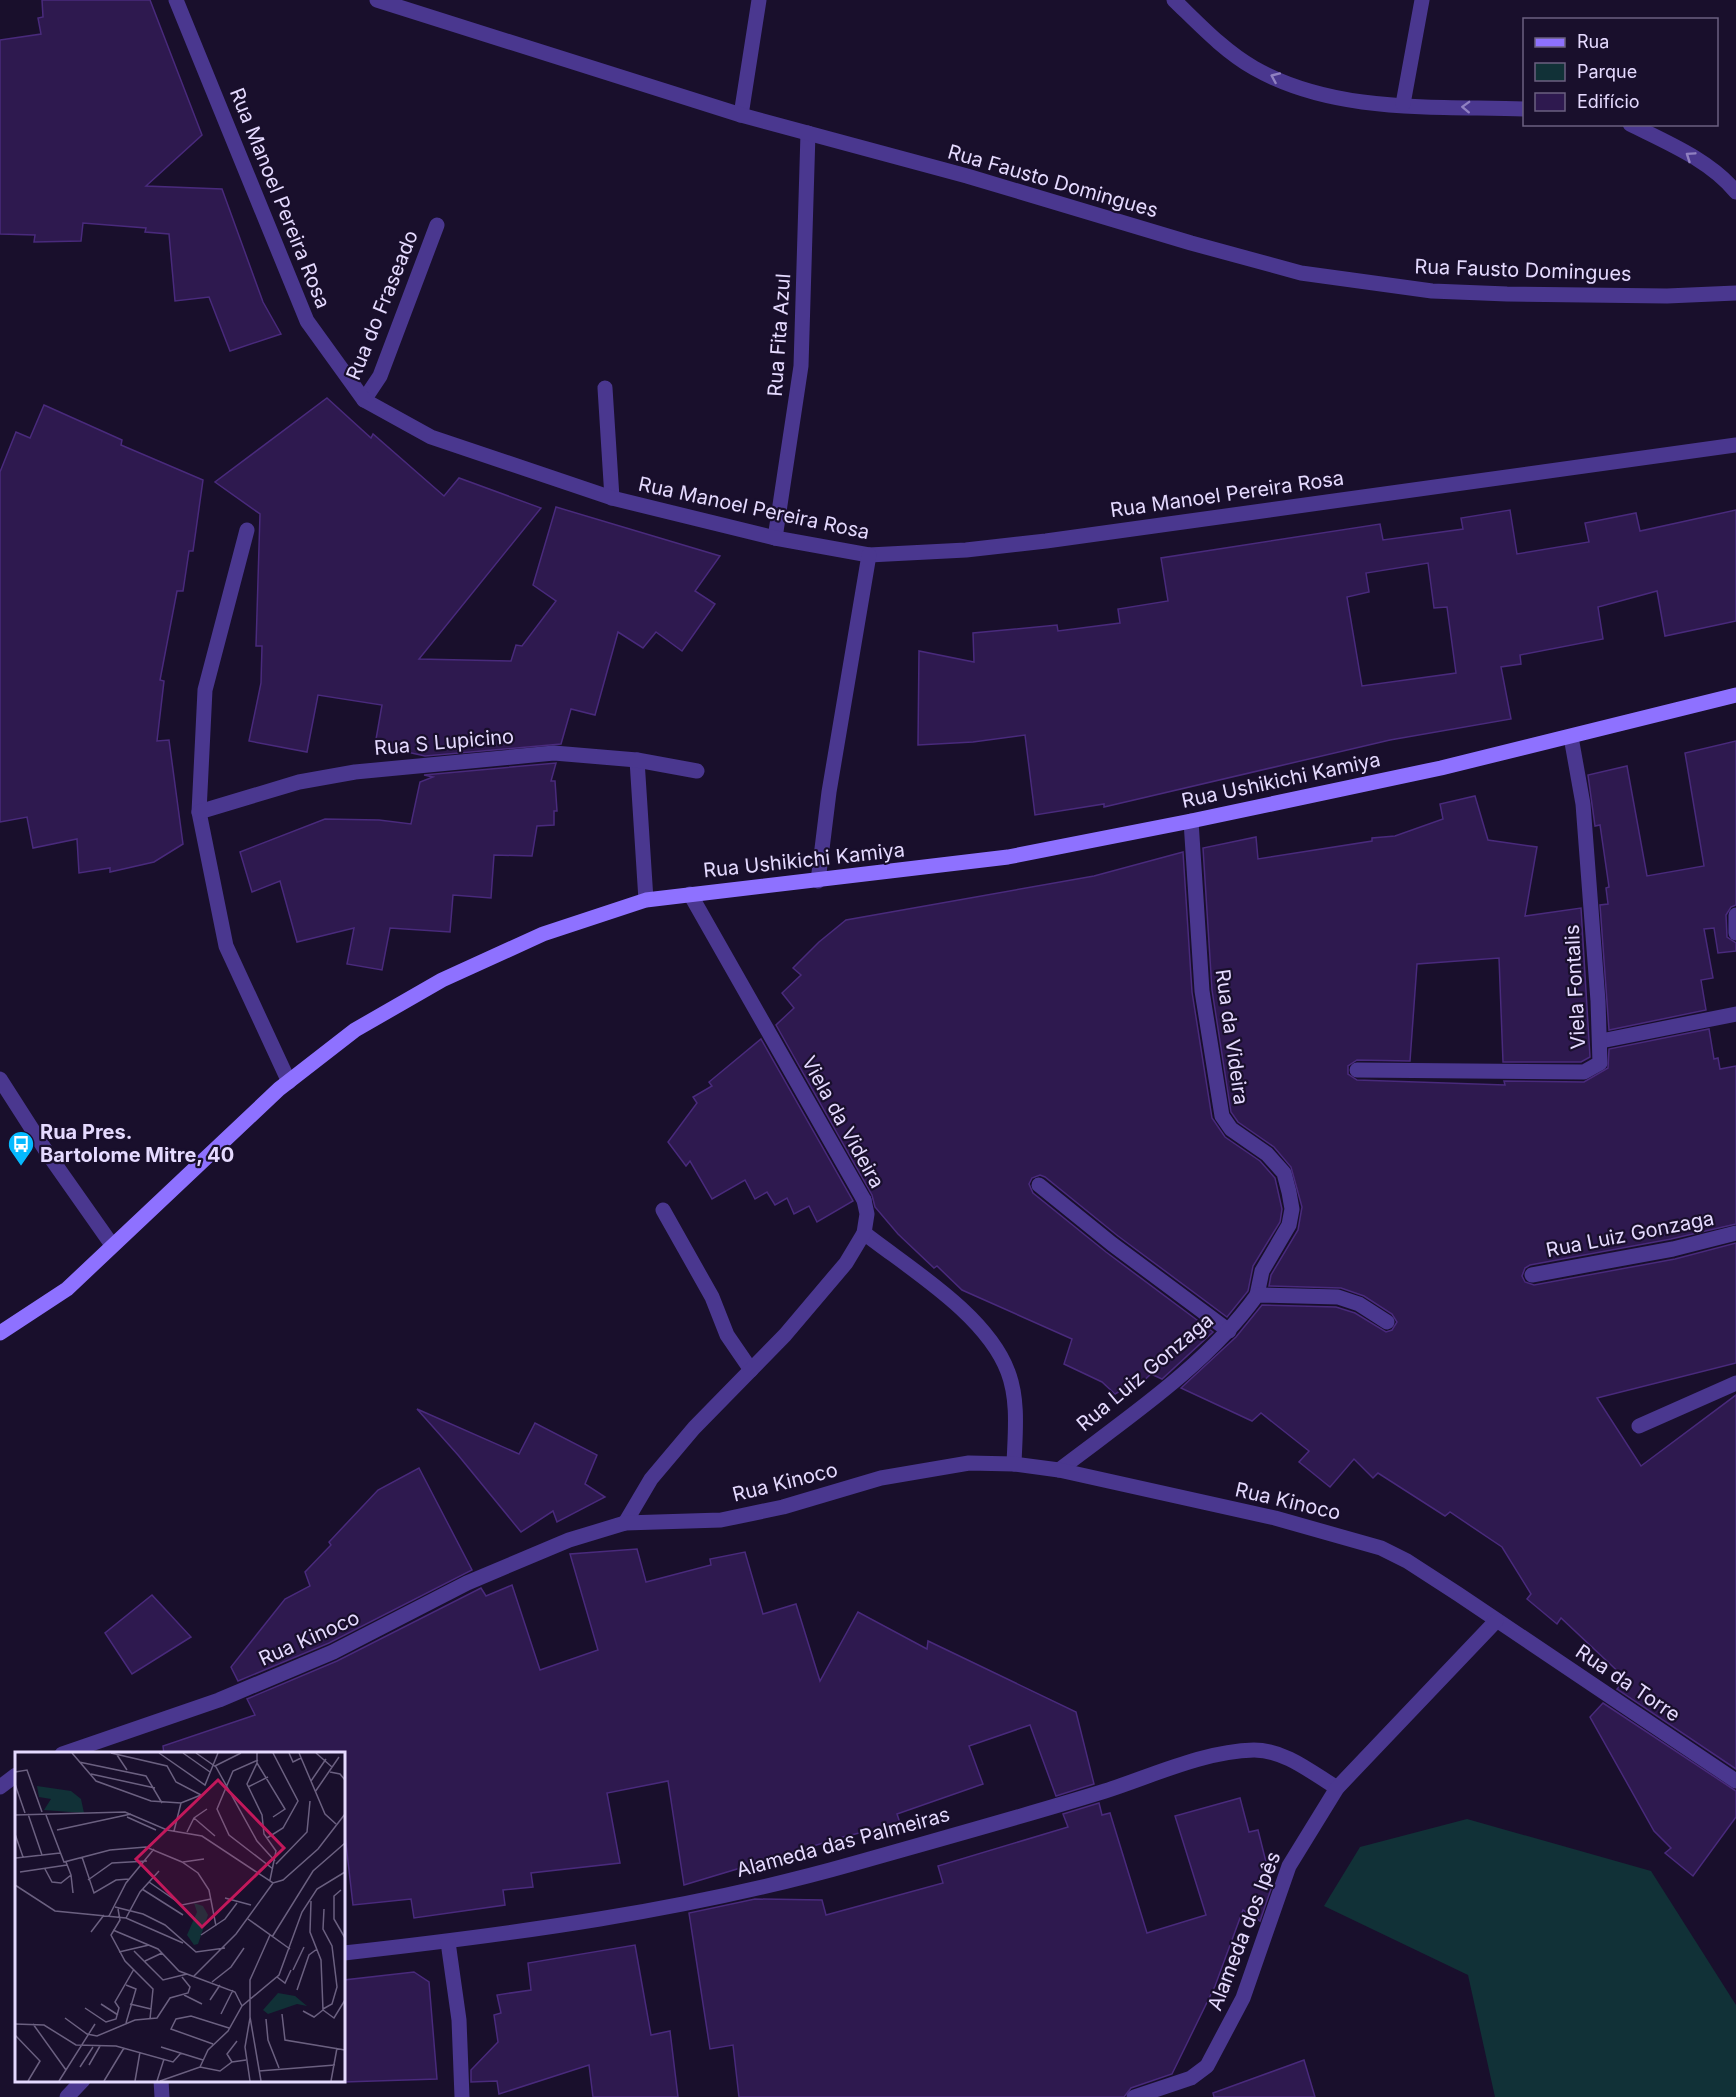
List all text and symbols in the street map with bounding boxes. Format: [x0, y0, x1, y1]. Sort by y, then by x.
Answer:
legend [1523, 18, 1718, 126]
text: Rua [1577, 31, 1609, 52]
text: Parque [1577, 61, 1637, 82]
one-way arrow [1271, 73, 1282, 85]
street label: Rua Manoel Pereira Rosa [225, 84, 335, 312]
text: Edifício [1577, 91, 1640, 112]
one-way arrow [1462, 100, 1471, 113]
street label: Rua Fausto Domingues [945, 140, 1161, 222]
one-way arrow [1686, 152, 1697, 163]
street label: Rua do Fraseado [341, 227, 423, 383]
street label: Rua Fausto Domingues [1414, 254, 1632, 286]
street label: Rua Fita Azul [763, 273, 795, 397]
street label: Rua Manoel Pereira Rosa [1109, 466, 1345, 522]
street label: Rua Manoel Pereira Rosa [636, 472, 872, 544]
street label: Rua S Lupicino [373, 724, 515, 760]
street label: Rua Ushikichi Kamiya [1179, 747, 1383, 813]
street label: Rua Ushikichi Kamiya [702, 837, 906, 883]
street label: Viela Fontalis [1560, 924, 1590, 1050]
street label: Rua da Videira [1211, 968, 1253, 1106]
street label: Viela da Videira [797, 1052, 889, 1192]
place label: Rua Pres. Bartolome Mitre, 40 [40, 1120, 234, 1167]
bus stop icon: Rua Pres. Bartolome Mitre, 40 [6, 1129, 36, 1167]
street label: Rua Luiz Gonzaga [1544, 1206, 1716, 1262]
street label: Rua Luiz Gonzaga [1072, 1308, 1218, 1436]
street label: Rua Kinoco [730, 1457, 840, 1507]
street label: Rua Kinoco [1233, 1477, 1343, 1525]
street label: Rua Kinoco [255, 1605, 363, 1671]
street label: Rua da Torre [1571, 1639, 1685, 1727]
inset map [15, 1752, 345, 2082]
street label: Alameda das Palmeiras [734, 1802, 952, 1882]
street label: Alameda dos Ipês [1203, 1848, 1285, 2014]

